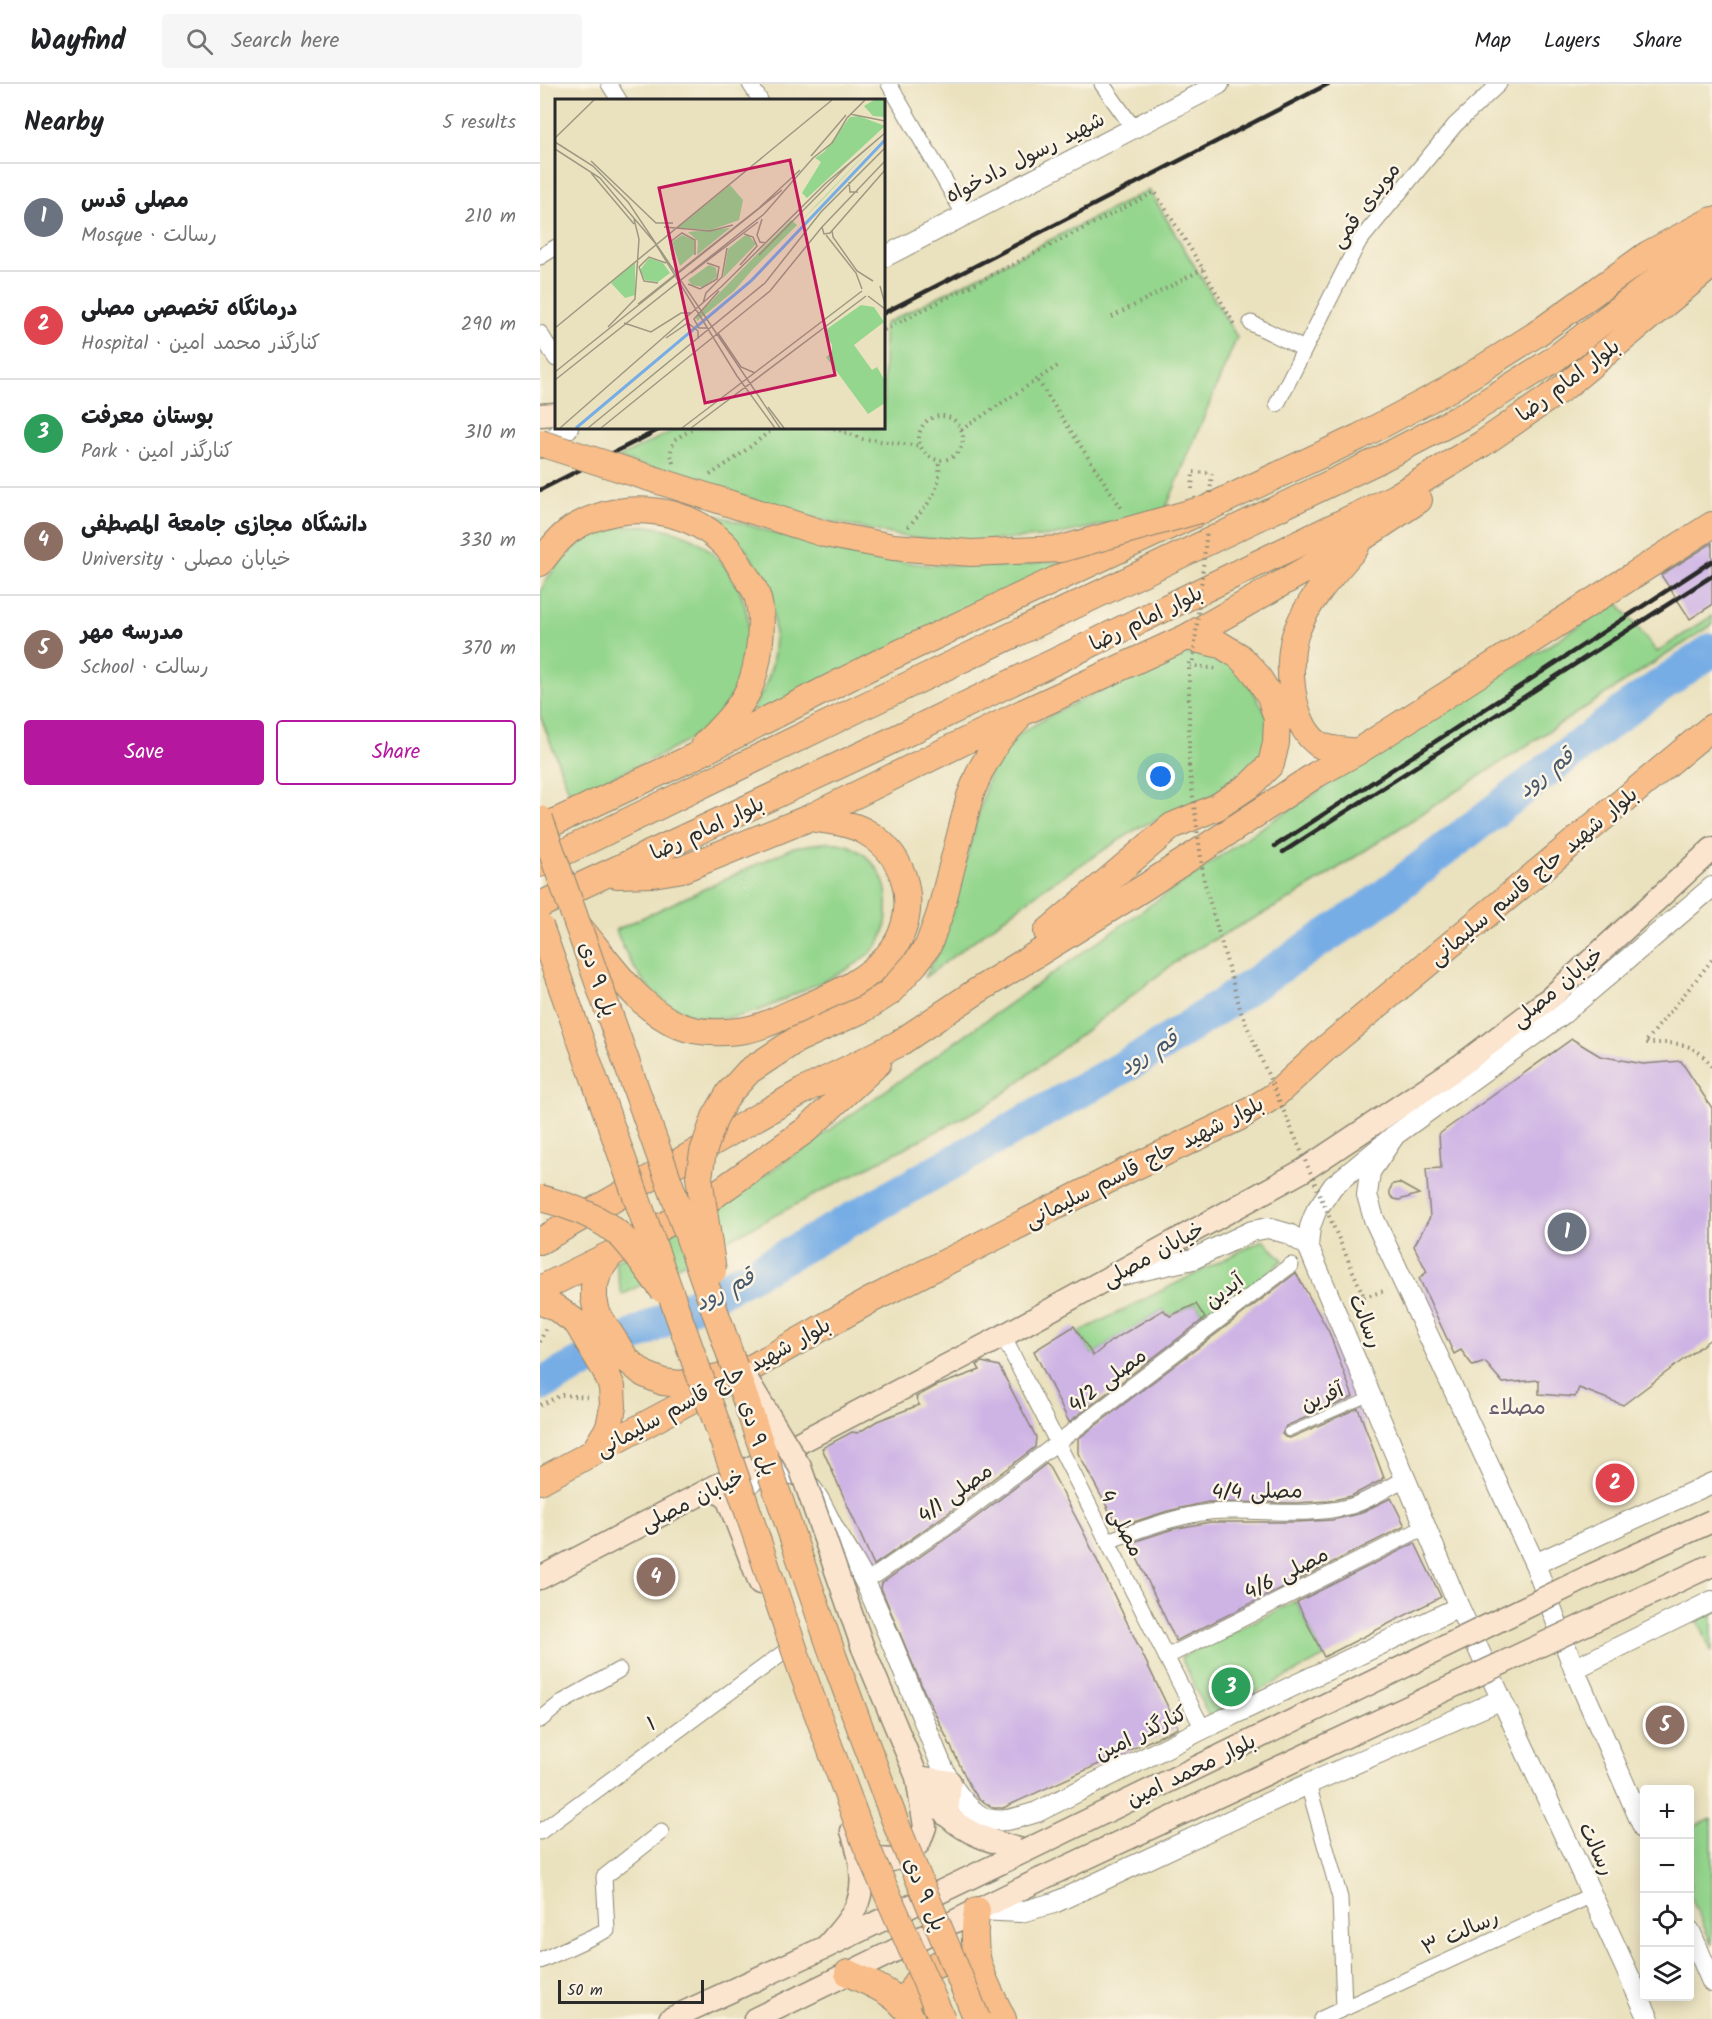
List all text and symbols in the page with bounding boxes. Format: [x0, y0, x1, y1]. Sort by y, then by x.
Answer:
search box [162, 14, 582, 68]
text: Wayfind [30, 19, 126, 64]
text: Search here [231, 24, 339, 59]
icon: search [183, 25, 216, 58]
text: Map [1474, 25, 1511, 58]
text: Layers [1544, 25, 1600, 58]
text: Share [1633, 25, 1682, 58]
inset map [555, 99, 885, 429]
text: Nearby [24, 102, 104, 144]
street label: شهید رسول دادخواه [940, 104, 1111, 213]
text: 5 results [442, 107, 516, 139]
street label: مویدی قمی [1323, 156, 1410, 256]
text: مصلی قدس [81, 184, 189, 219]
text: 1 [40, 201, 47, 233]
text: 210 m [464, 201, 516, 233]
text: Mosque · رسالت [81, 220, 217, 252]
text: درمانگاه تخصصی مصلی [81, 292, 297, 327]
text: 2 [38, 309, 49, 341]
text: 290 m [461, 309, 516, 341]
text: Hospital · کنارگذر محمد امین [81, 328, 320, 360]
street label: بلوار امام رضا [1510, 331, 1628, 431]
text: بوستان معرفت [81, 400, 214, 435]
text: 3 [38, 417, 49, 449]
text: 310 m [464, 417, 516, 449]
text: Park · کنارگذر امین [81, 436, 233, 468]
text: دانشگاه مجازی جامعة المصطفی [81, 508, 368, 543]
text: 4 [38, 525, 49, 557]
text: 330 m [459, 525, 516, 557]
text: University · خیابان مصلی [81, 544, 291, 576]
street label: بلوار امام رضا [1084, 578, 1209, 661]
text: مدرسه مهر [81, 616, 183, 651]
text: 5 [38, 633, 49, 665]
text: 370 m [461, 633, 516, 665]
text: School · رسالت [81, 652, 209, 684]
button: Save [24, 720, 264, 785]
button: Share [276, 720, 516, 785]
water label: قم رود [1511, 739, 1584, 807]
your location [1146, 762, 1175, 791]
street label: بلوار شهید حاج قاسم سلیمانی [1422, 779, 1646, 975]
street label: بلوار امام رضا [645, 789, 770, 870]
street label: پل ۹ دی [568, 938, 625, 1021]
street label: خیابان مصلی [1504, 939, 1612, 1037]
water label: قم رود [1113, 1022, 1187, 1086]
street label: بلوار شهید حاج قاسم سلیمانی [1019, 1089, 1270, 1238]
pin: 1 [1548, 1210, 1586, 1254]
street label: خیابان مصلی [1097, 1214, 1211, 1297]
water label: قم رود [689, 1260, 763, 1322]
street label: آیدین [1198, 1266, 1252, 1318]
street label: رسالت [1339, 1289, 1390, 1354]
street label: بلوار شهید حاج قاسم سلیمانی [590, 1310, 837, 1467]
street label: مصلی 4/2 [1061, 1340, 1154, 1422]
street label: آفرین [1296, 1374, 1350, 1422]
district label: مصلاء [1488, 1391, 1546, 1426]
street label: پل ۹ دی [729, 1397, 784, 1480]
street label: مصلی 4/1 [911, 1456, 1000, 1533]
pin: 2 [1596, 1460, 1634, 1506]
street label: خیابان مصلی [635, 1461, 750, 1542]
street label: مصلی 4/4 [1211, 1475, 1303, 1510]
street label: مصلی 4 [1090, 1484, 1152, 1563]
street label: مصلی 4/6 [1239, 1539, 1335, 1610]
pin: 4 [636, 1554, 676, 1600]
pin: 3 [1212, 1664, 1250, 1710]
street label: کنارگذر امین [1090, 1698, 1194, 1771]
pin: 5 [1646, 1702, 1684, 1748]
street label: 1 [640, 1710, 664, 1741]
street label: بلوار محمد امین [1121, 1726, 1262, 1817]
map controls [1640, 1785, 1694, 2001]
button: + [1640, 1785, 1694, 1839]
street label: رسالت [1569, 1817, 1623, 1882]
button: − [1640, 1839, 1694, 1893]
street label: پل ۹ دی [893, 1852, 954, 1937]
button: locate [1640, 1893, 1694, 1947]
street label: رسالت ۳ [1416, 1902, 1505, 1965]
button: layers [1640, 1947, 1694, 2001]
scale bar [558, 1977, 704, 2004]
text: 50 m [567, 1978, 603, 2003]

